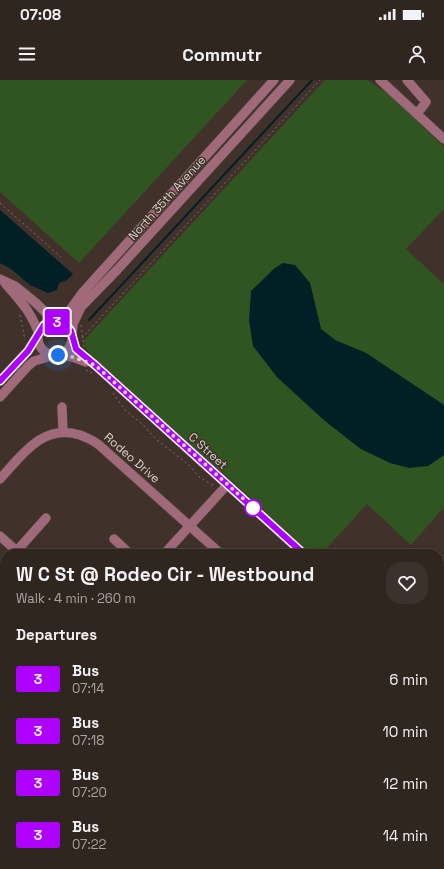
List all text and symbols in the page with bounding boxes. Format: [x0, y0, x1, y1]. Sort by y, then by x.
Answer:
text: 07:08 [20, 5, 61, 24]
icon: menu [16, 43, 38, 65]
text: Commutr [182, 43, 262, 66]
icon: person [406, 43, 428, 65]
street label: North 35th Avenue [125, 152, 209, 244]
line badge: 3 [44, 309, 70, 335]
text: 3 [53, 313, 61, 331]
your location [48, 345, 68, 365]
street label: Rodeo Drive [101, 429, 163, 487]
street label: C Street [185, 429, 231, 473]
unlabelled marker [244, 499, 262, 517]
text: W C St @ Rodeo Cir - Westbound [16, 562, 314, 587]
button: heart [386, 562, 428, 604]
text: Walk · 4 min · 260 m [16, 590, 136, 607]
text: Departures [16, 625, 97, 644]
text: Bus [72, 661, 99, 680]
text: 3 [34, 670, 42, 688]
text: 6 min [389, 670, 428, 689]
text: 07:14 [72, 680, 104, 697]
text: Bus [72, 713, 99, 732]
text: 3 [34, 722, 42, 740]
text: 10 min [382, 722, 428, 741]
text: 07:18 [72, 732, 104, 749]
text: Bus [72, 765, 99, 784]
text: 3 [34, 774, 42, 792]
text: 12 min [383, 774, 428, 793]
text: 07:20 [72, 784, 107, 801]
text: Bus [72, 817, 99, 836]
text: 3 [34, 826, 42, 844]
text: 14 min [383, 826, 428, 845]
text: 07:22 [72, 836, 106, 853]

